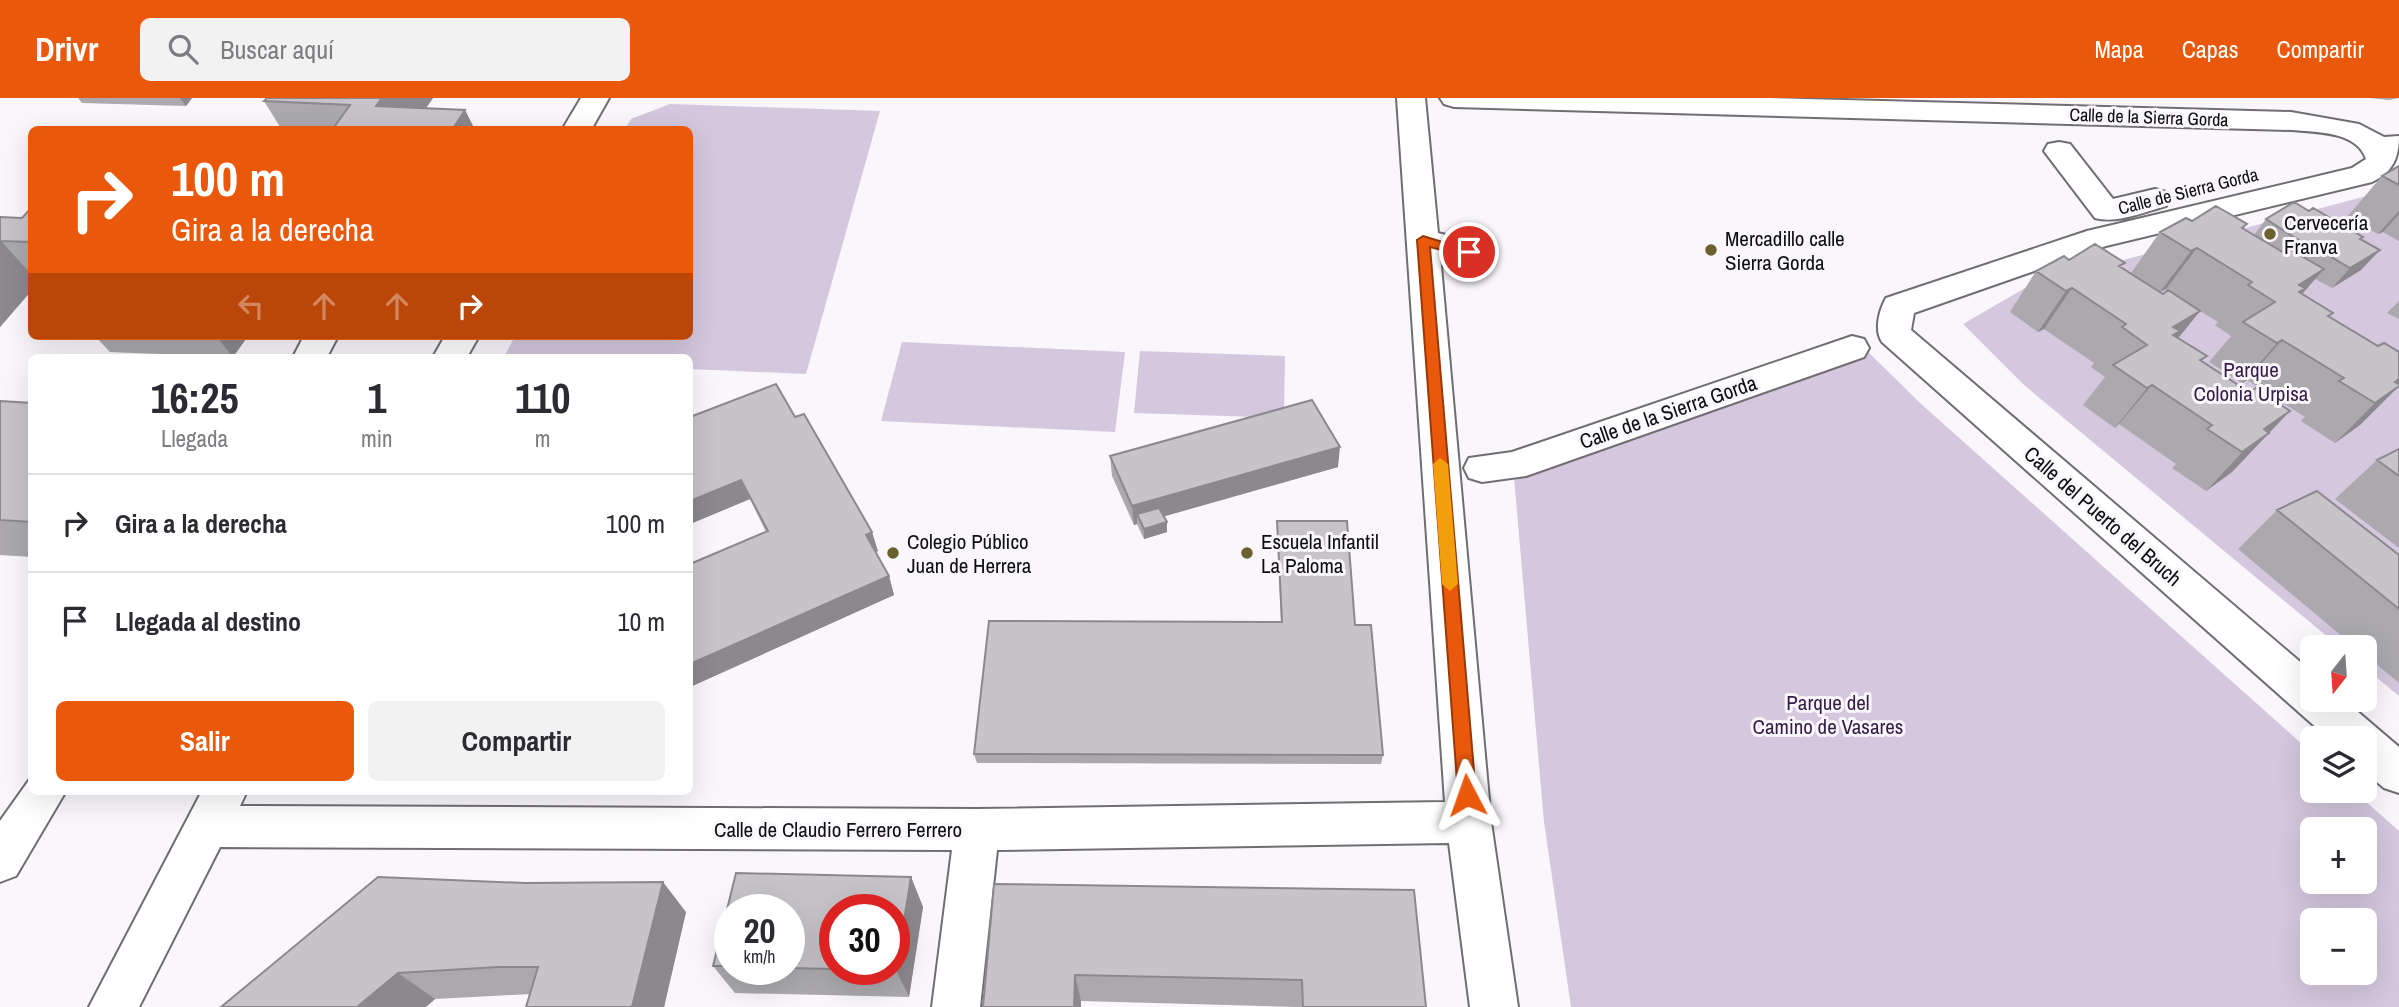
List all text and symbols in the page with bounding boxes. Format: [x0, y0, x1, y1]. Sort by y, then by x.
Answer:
search box [140, 18, 630, 81]
text: Drivr [35, 27, 98, 71]
icon: search [164, 30, 202, 68]
text: Buscar aquí [220, 32, 334, 67]
text: Mapa [2094, 33, 2144, 65]
text: Capas [2182, 33, 2239, 65]
text: Compartir [2277, 33, 2364, 65]
street label: Calle de la Sierra Gorda [2069, 102, 2229, 132]
text: 100 m [171, 145, 285, 211]
icon: right [56, 154, 147, 245]
street label: Calle de Sierra Gorda [2115, 162, 2261, 220]
text: Gira a la derecha [171, 208, 374, 251]
place label: Cervecería Franva [2284, 208, 2369, 261]
pin [1439, 222, 1499, 282]
place label: Mercadillo calle Sierra Gorda [1725, 224, 1845, 277]
marker: Cervecería Franva [2262, 226, 2278, 242]
icon: arrive [1450, 233, 1488, 271]
marker: Mercadillo calle Sierra Gorda [1703, 242, 1719, 258]
icon: left [232, 287, 270, 325]
icon: ahead [305, 287, 343, 325]
icon: ahead [378, 287, 416, 325]
icon: right [451, 287, 489, 325]
park label: Parque Colonia Urpisa [2194, 355, 2309, 408]
street label: Calle de la Sierra Gorda [1575, 368, 1761, 456]
text: 16:25 [150, 370, 239, 426]
text: 1 [367, 370, 386, 426]
text: 110 [515, 370, 571, 426]
text: Llegada [161, 423, 228, 454]
text: min [361, 423, 392, 454]
text: m [535, 423, 551, 454]
street label: Calle del Puerto del Bruch [2018, 439, 2188, 593]
icon: right [56, 504, 94, 542]
text: Gira a la derecha [115, 506, 287, 541]
text: 100 m [606, 506, 665, 541]
place label: Colegio Público Juan de Herrera [907, 527, 1032, 580]
place label: Escuela Infantil La Paloma [1261, 527, 1379, 580]
marker: Colegio Público Juan de Herrera [885, 545, 901, 561]
marker: Escuela Infantil La Paloma [1239, 545, 1255, 561]
icon: arrive [56, 602, 94, 640]
text: Llegada al destino [115, 604, 301, 639]
text: 10 m [618, 604, 665, 639]
north arrow [2300, 635, 2376, 712]
map controls [2300, 635, 2377, 985]
park label: Parque del Camino de Vasares [1753, 688, 1903, 741]
button: Salir [56, 701, 354, 781]
button: Compartir [368, 701, 665, 781]
button: layers [2300, 726, 2377, 803]
position arrow [1430, 758, 1504, 832]
street label: Calle de Claudio Ferrero Ferrero [714, 815, 962, 844]
button: + [2300, 817, 2377, 894]
speed limit sign: 30 [819, 894, 910, 985]
text: 20 [744, 907, 775, 954]
button: − [2300, 908, 2377, 985]
text: km/h [744, 944, 776, 969]

